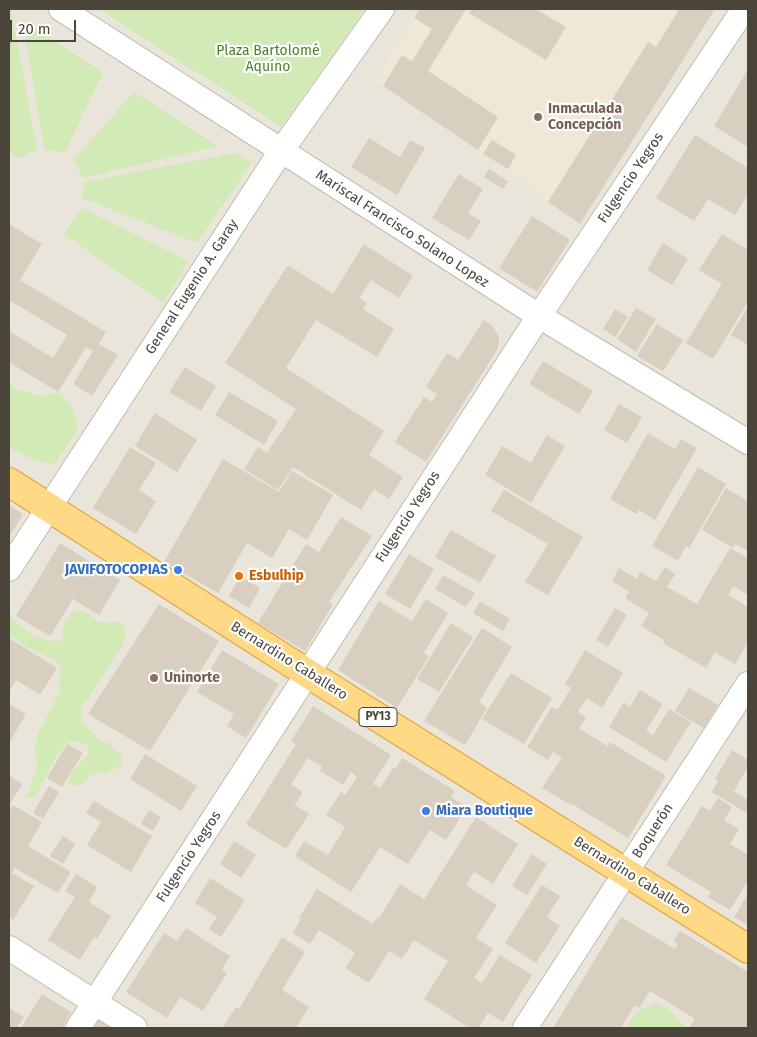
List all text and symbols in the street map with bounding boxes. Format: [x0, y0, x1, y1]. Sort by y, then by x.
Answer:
scale bar [12, 10, 79, 42]
text: 20 m [18, 20, 51, 38]
park label: Plaza Bartolomé Aquíno [216, 43, 320, 75]
place label: Inmaculada Concepción [548, 101, 622, 134]
marker: Inmaculada Concepción [532, 111, 544, 123]
street label: Fulgencio Yegros [595, 130, 667, 226]
street label: Mariscal Francisco Solano Lopez [312, 167, 492, 291]
street label: General Eugenio A. Garay [142, 216, 242, 358]
street label: Fulgencio Yegros [372, 468, 444, 566]
place label: JAVIFOTOCOPIAS [65, 562, 168, 578]
marker: JAVIFOTOCOPIAS [172, 564, 184, 576]
place label: Esbulhip [249, 568, 304, 584]
marker: Esbulhip [233, 570, 245, 582]
street label: Bernardino Caballero [227, 618, 351, 704]
place label: Uninorte [164, 670, 220, 686]
marker: Uninorte [148, 672, 160, 684]
road number: PY13 [359, 708, 397, 726]
street label: Boquerón [629, 800, 677, 862]
place label: Miara Boutique [436, 803, 533, 819]
marker: Miara Boutique [420, 805, 432, 817]
street label: Fulgencio Yegros [153, 808, 225, 906]
street label: Bernardino Caballero [570, 833, 694, 919]

